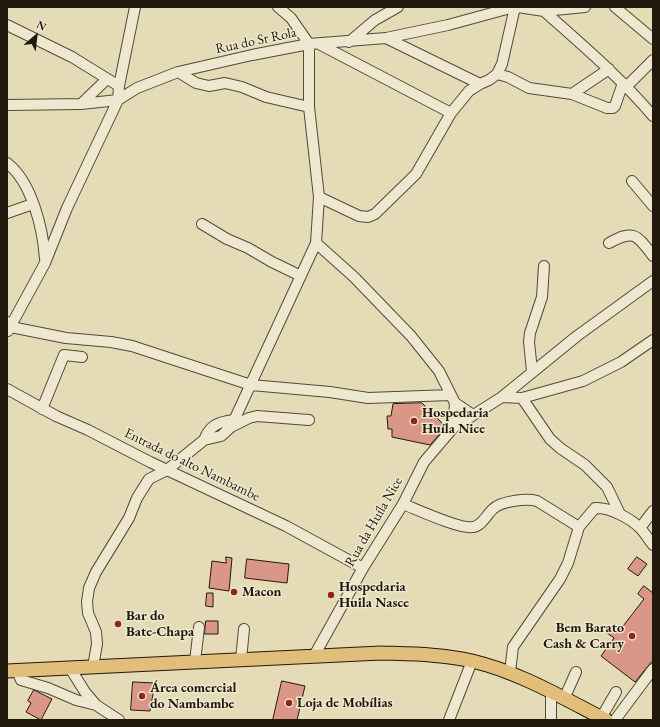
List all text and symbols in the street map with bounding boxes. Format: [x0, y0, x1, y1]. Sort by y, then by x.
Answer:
north arrow [16, 16, 56, 56]
text: N [34, 17, 49, 34]
street label: Rua do Sr Rola [214, 24, 298, 58]
place label: Hospedaria Huíla Nice [422, 405, 489, 438]
marker: Hospedaria Huíla Nice [409, 416, 419, 426]
street label: Entrada do alto Nambambe [121, 425, 263, 505]
street label: Rua da Huíla Nice [342, 474, 406, 570]
place label: Hospedaria Huila Nasce [339, 579, 409, 612]
place label: Macon [242, 584, 281, 600]
marker: Macon [229, 587, 239, 597]
marker: Hospedaria Huila Nasce [326, 590, 336, 600]
place label: Bar do Bate-Chapa [126, 608, 194, 640]
marker: Bar do Bate-Chapa [113, 619, 123, 629]
place label: Bem Barato Cash & Carry [543, 620, 624, 652]
marker: Bem Barato Cash & Carry [627, 631, 637, 641]
place label: Área comercial do Nambambe [150, 680, 237, 712]
marker: Área comercial do Nambambe [137, 691, 147, 701]
place label: Loja de Mobílias [297, 695, 393, 711]
marker: Loja de Mobílias [284, 698, 294, 708]

